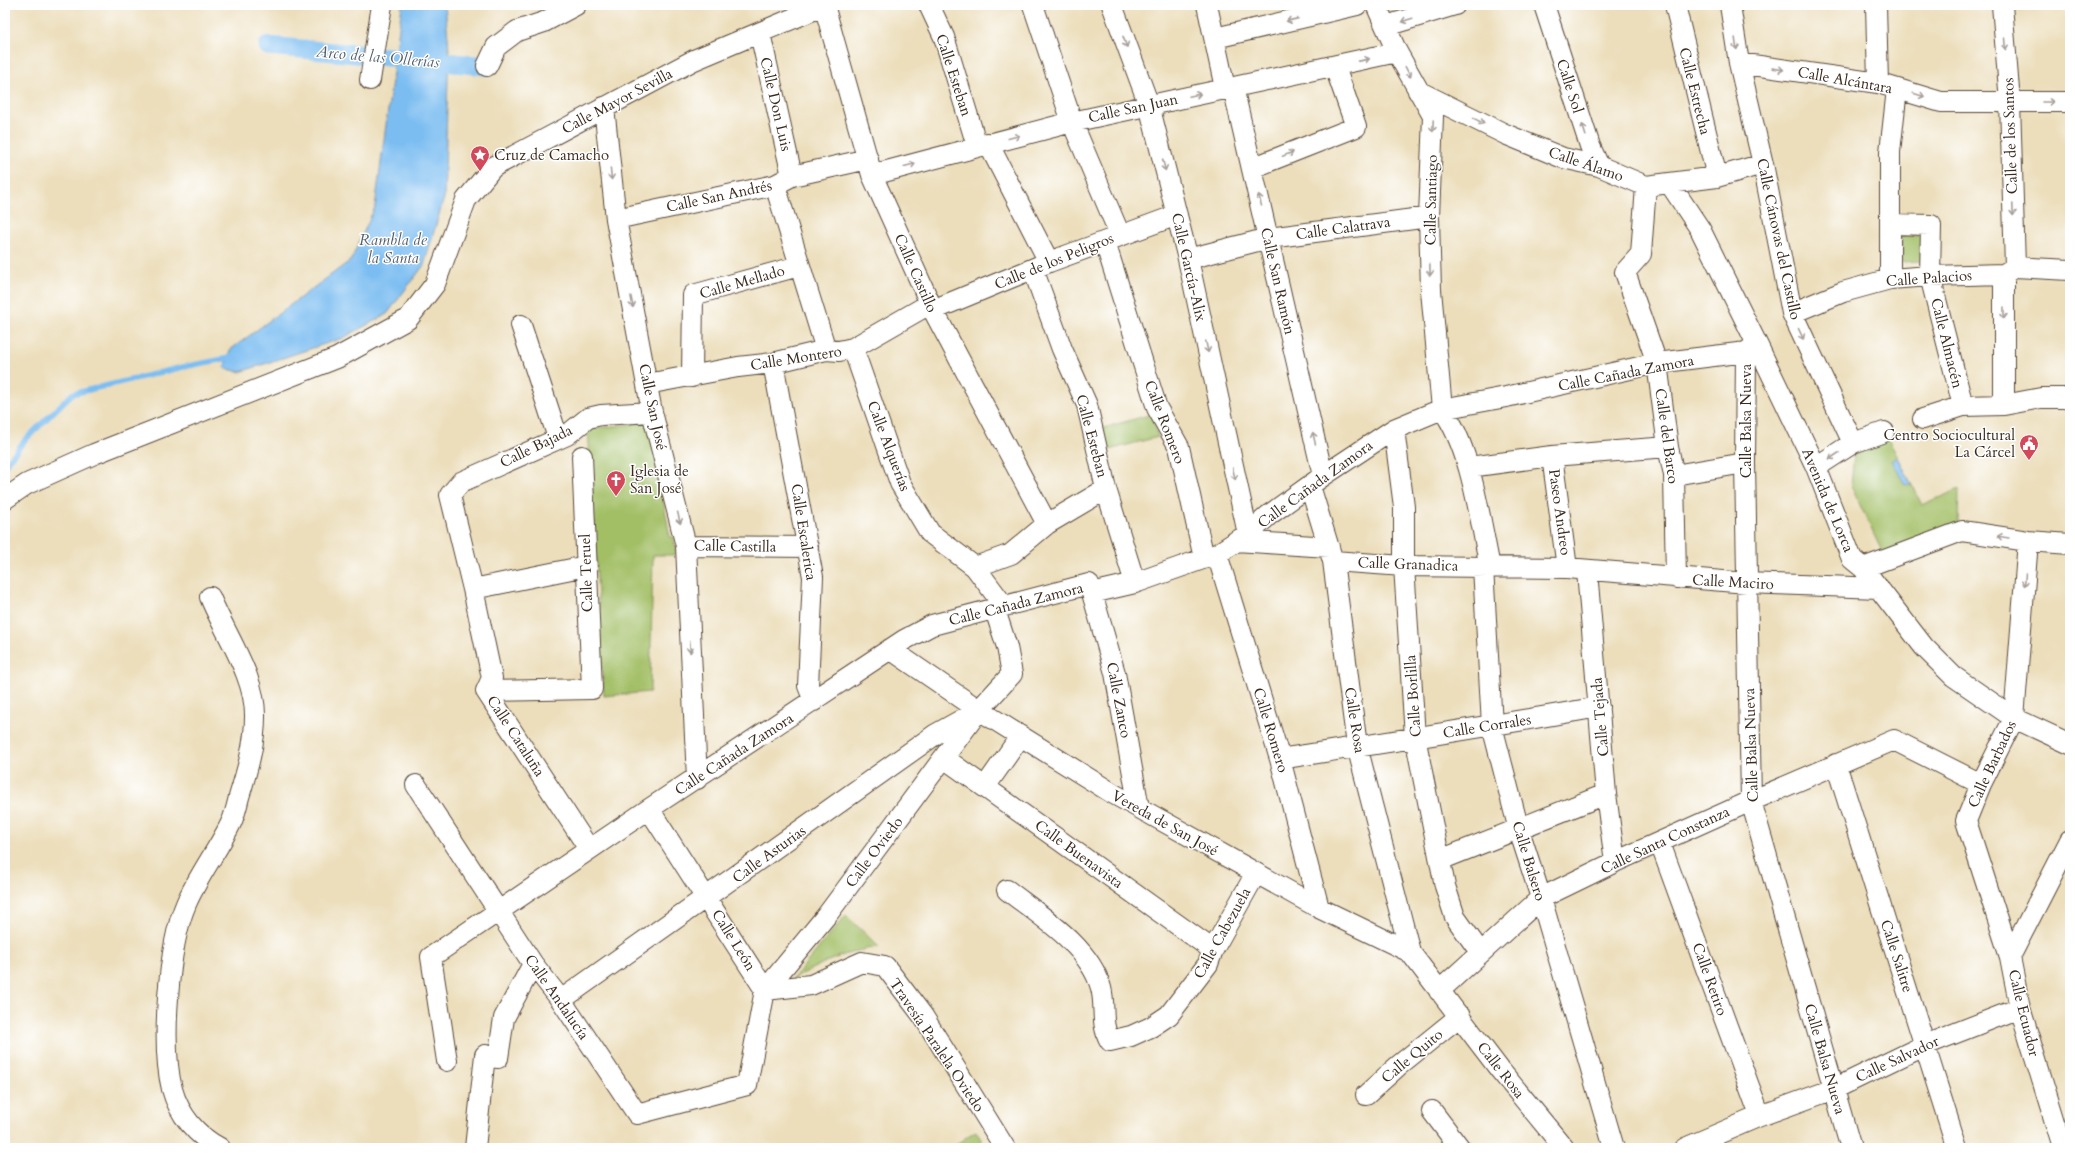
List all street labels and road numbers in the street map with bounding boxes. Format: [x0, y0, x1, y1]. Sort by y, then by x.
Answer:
street label: Calle Esteban [931, 31, 977, 119]
street label: Calle Estrecha [1674, 45, 1716, 137]
street label: Calle Don Luis [755, 55, 797, 153]
street label: Calle Sol [1552, 56, 1588, 116]
street label: Calle Alcántara [1796, 62, 1894, 98]
street label: Calle Mayor Sevilla [558, 63, 676, 139]
street label: Calle de los Santos [1998, 77, 2022, 195]
street label: Calle San Juan [1086, 89, 1180, 127]
street label: Calle Álamo [1546, 142, 1626, 186]
street label: Calle Santiago [1420, 154, 1442, 246]
street label: Calle Cánovas del Castillo [1752, 156, 1806, 322]
street label: Calle San Andrés [664, 175, 774, 217]
street label: Calle García-Alix [1167, 211, 1211, 324]
street label: Calle Calatrava [1294, 211, 1392, 245]
street label: Calle San Ramón [1256, 226, 1300, 337]
street label: Calle de los Peligros [991, 228, 1117, 294]
street label: Calle Castillo [890, 231, 942, 315]
street label: Calle Mellado [697, 260, 787, 304]
street label: Calle Palacios [1885, 265, 1973, 291]
street label: Calle Almacén [1926, 296, 1968, 391]
street label: Calle Montero [749, 341, 843, 375]
street label: Calle Cañada Zamora [1556, 350, 1696, 396]
street label: Calle San José [634, 362, 672, 452]
street label: Calle Balsa Nueva [1736, 363, 1756, 478]
street label: Calle Romero [1140, 377, 1190, 467]
street label: Calle del Barco [1650, 387, 1684, 485]
street label: Calle Esteban [1071, 392, 1113, 480]
street label: Calle Alquerías [863, 398, 915, 494]
street label: Calle Bajada [496, 420, 576, 472]
street label: Calle Cañada Zamora [1253, 435, 1377, 533]
street label: Avenida de Lorca [1797, 445, 1859, 556]
street label: Paseo Andreo [1544, 468, 1576, 556]
street label: Calle Escalerica [786, 482, 822, 582]
street label: Calle Teruel [575, 533, 597, 613]
street label: Calle Castilla [694, 535, 777, 557]
street label: Calle Granadica [1357, 552, 1459, 576]
street label: Calle Maciro [1692, 570, 1774, 594]
street label: Calle Cañada Zamora [947, 578, 1086, 630]
street label: Calle Borlilla [1400, 654, 1426, 738]
street label: Calle Zanco [1102, 660, 1136, 740]
street label: Calle Tejada [1587, 676, 1613, 757]
street label: Calle Romero [1249, 685, 1293, 775]
street label: Calle Rosa [1340, 686, 1370, 755]
street label: Calle Balsa Nueva [1739, 687, 1763, 802]
street label: Calle Cataluña [482, 692, 550, 781]
street label: Calle Cañada Zamora [671, 708, 798, 800]
street label: Calle Corrales [1441, 709, 1533, 743]
street label: Calle Barbados [1963, 717, 2021, 811]
street label: Vereda de San José [1108, 785, 1222, 861]
street label: Calle Santa Constanza [1597, 801, 1733, 879]
street label: Calle Oviedo [841, 812, 907, 892]
street label: Calle Buenavista [1031, 815, 1128, 893]
street label: Calle Balsero [1507, 819, 1551, 903]
street label: Calle Asturias [728, 821, 810, 887]
street label: Calle Cabezuela [1189, 883, 1256, 982]
street label: Calle León [707, 905, 761, 975]
street label: Calle Salitre [1876, 917, 1918, 995]
street label: Calle Retiro [1688, 940, 1732, 1018]
street label: Calle Andalucía [520, 950, 594, 1044]
street label: Calle Ecuador [2004, 967, 2045, 1059]
street label: Travesía Paralela Oviedo [885, 974, 989, 1116]
street label: Calle Balsa Nueva [1800, 1001, 1851, 1117]
street label: Calle Quito [1377, 1024, 1447, 1088]
street label: Calle Salvador [1852, 1031, 1942, 1087]
street label: Calle Rosa [1473, 1038, 1530, 1103]

